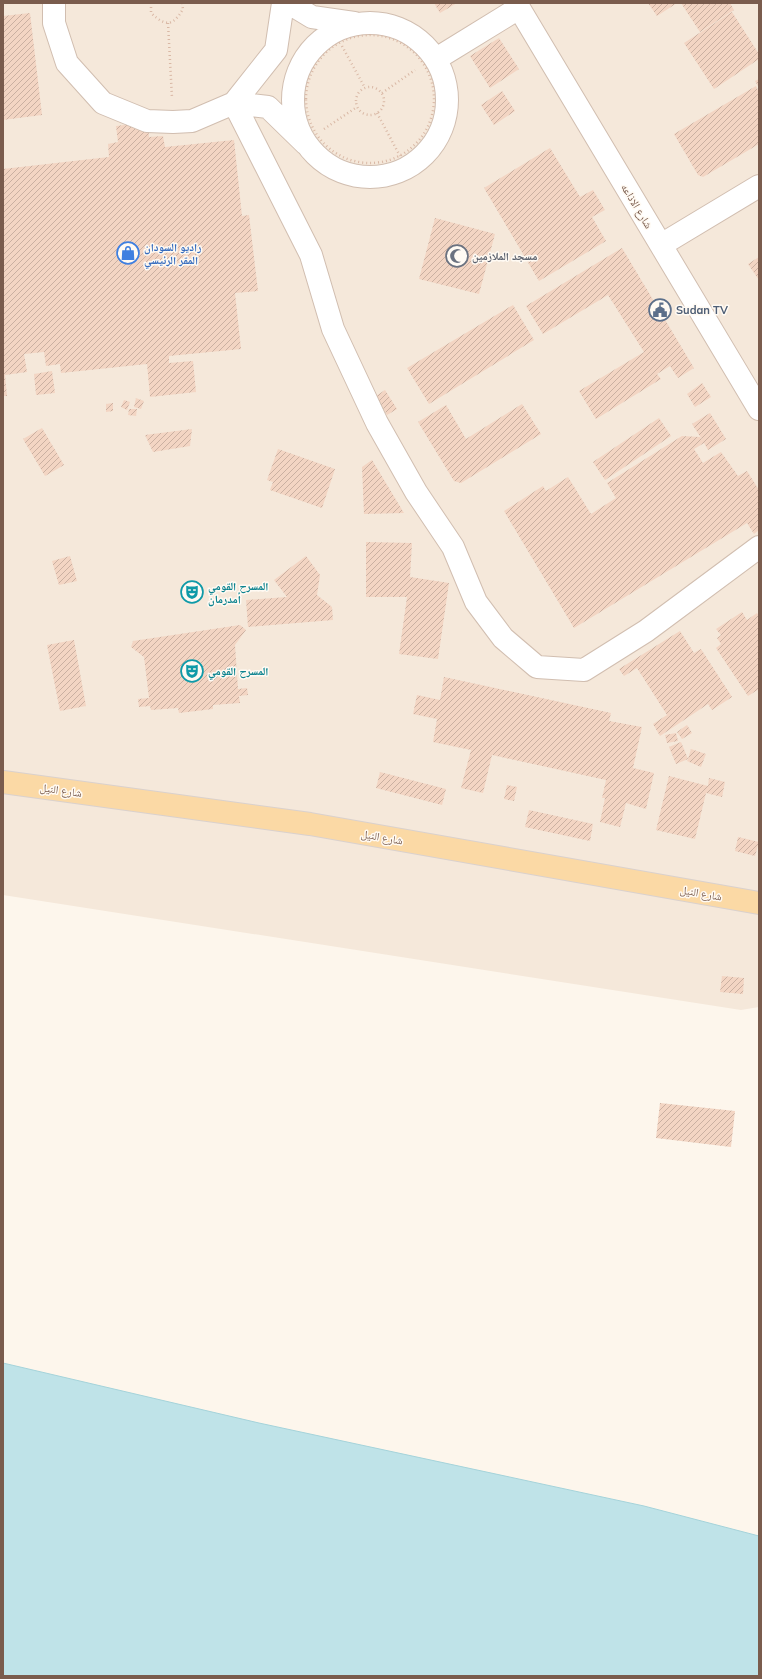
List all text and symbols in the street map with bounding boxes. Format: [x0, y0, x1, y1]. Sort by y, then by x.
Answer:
street label: شارع الاذاعه [618, 181, 656, 231]
shop icon: راديو السودان المقر الرئيسي [115, 240, 141, 266]
place label: راديو السودان المقر الرئيسي [144, 240, 201, 269]
mosque icon: مسجد الملازمين [444, 243, 470, 269]
place label: مسجد الملازمين [472, 249, 537, 264]
public building icon: Sudan TV [647, 297, 673, 323]
place label: Sudan TV [676, 303, 729, 317]
theatre icon: المسرح القومي أمدرمان [179, 579, 205, 605]
place label: المسرح القومي أمدرمان [208, 579, 269, 607]
theatre icon: المسرح القومي [179, 658, 205, 684]
place label: المسرح القومي [208, 664, 269, 680]
street label: شارع النيل [39, 780, 83, 800]
street label: شارع النيل [360, 826, 404, 848]
street label: شارع النيل [679, 882, 723, 904]

